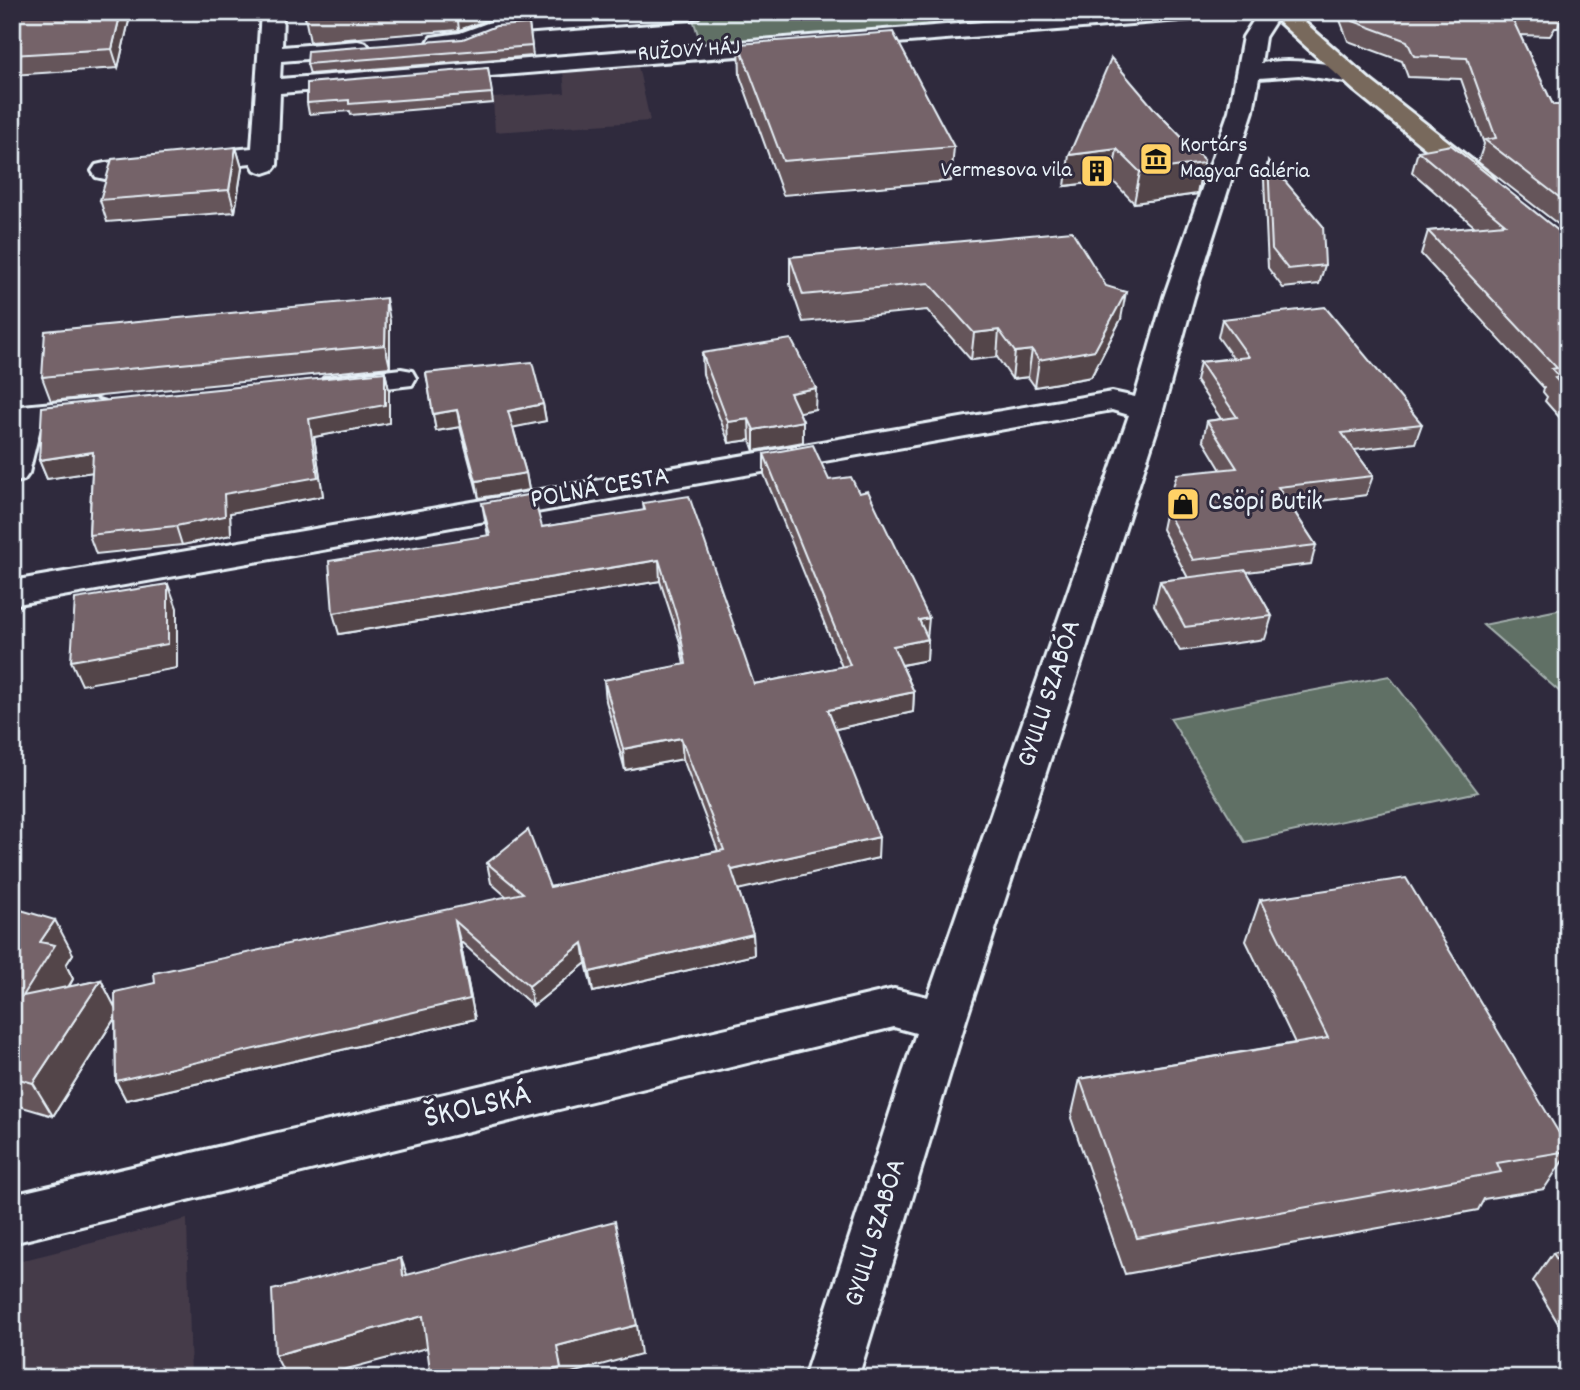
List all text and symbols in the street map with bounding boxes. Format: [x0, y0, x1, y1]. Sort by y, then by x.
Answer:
street label: RUŽOVÝ HÁJ [637, 32, 741, 72]
place label: Kortárs Magyar Galéria [1180, 130, 1311, 189]
museum icon: Kortárs Magyar Galéria [1137, 140, 1175, 178]
building icon: Vermesova vila [1078, 152, 1116, 190]
place label: Vermesova vila [941, 155, 1073, 188]
street label: POĽNÁ CESTA [527, 458, 673, 522]
place label: Csöpi Butik [1208, 484, 1323, 524]
shop icon: Csöpi Butik [1164, 485, 1202, 523]
street label: GYULU SZABÓA [1008, 615, 1094, 773]
street label: ŠKOLSKÁ [420, 1073, 536, 1143]
street label: GYULU SZABÓA [836, 1154, 918, 1312]

